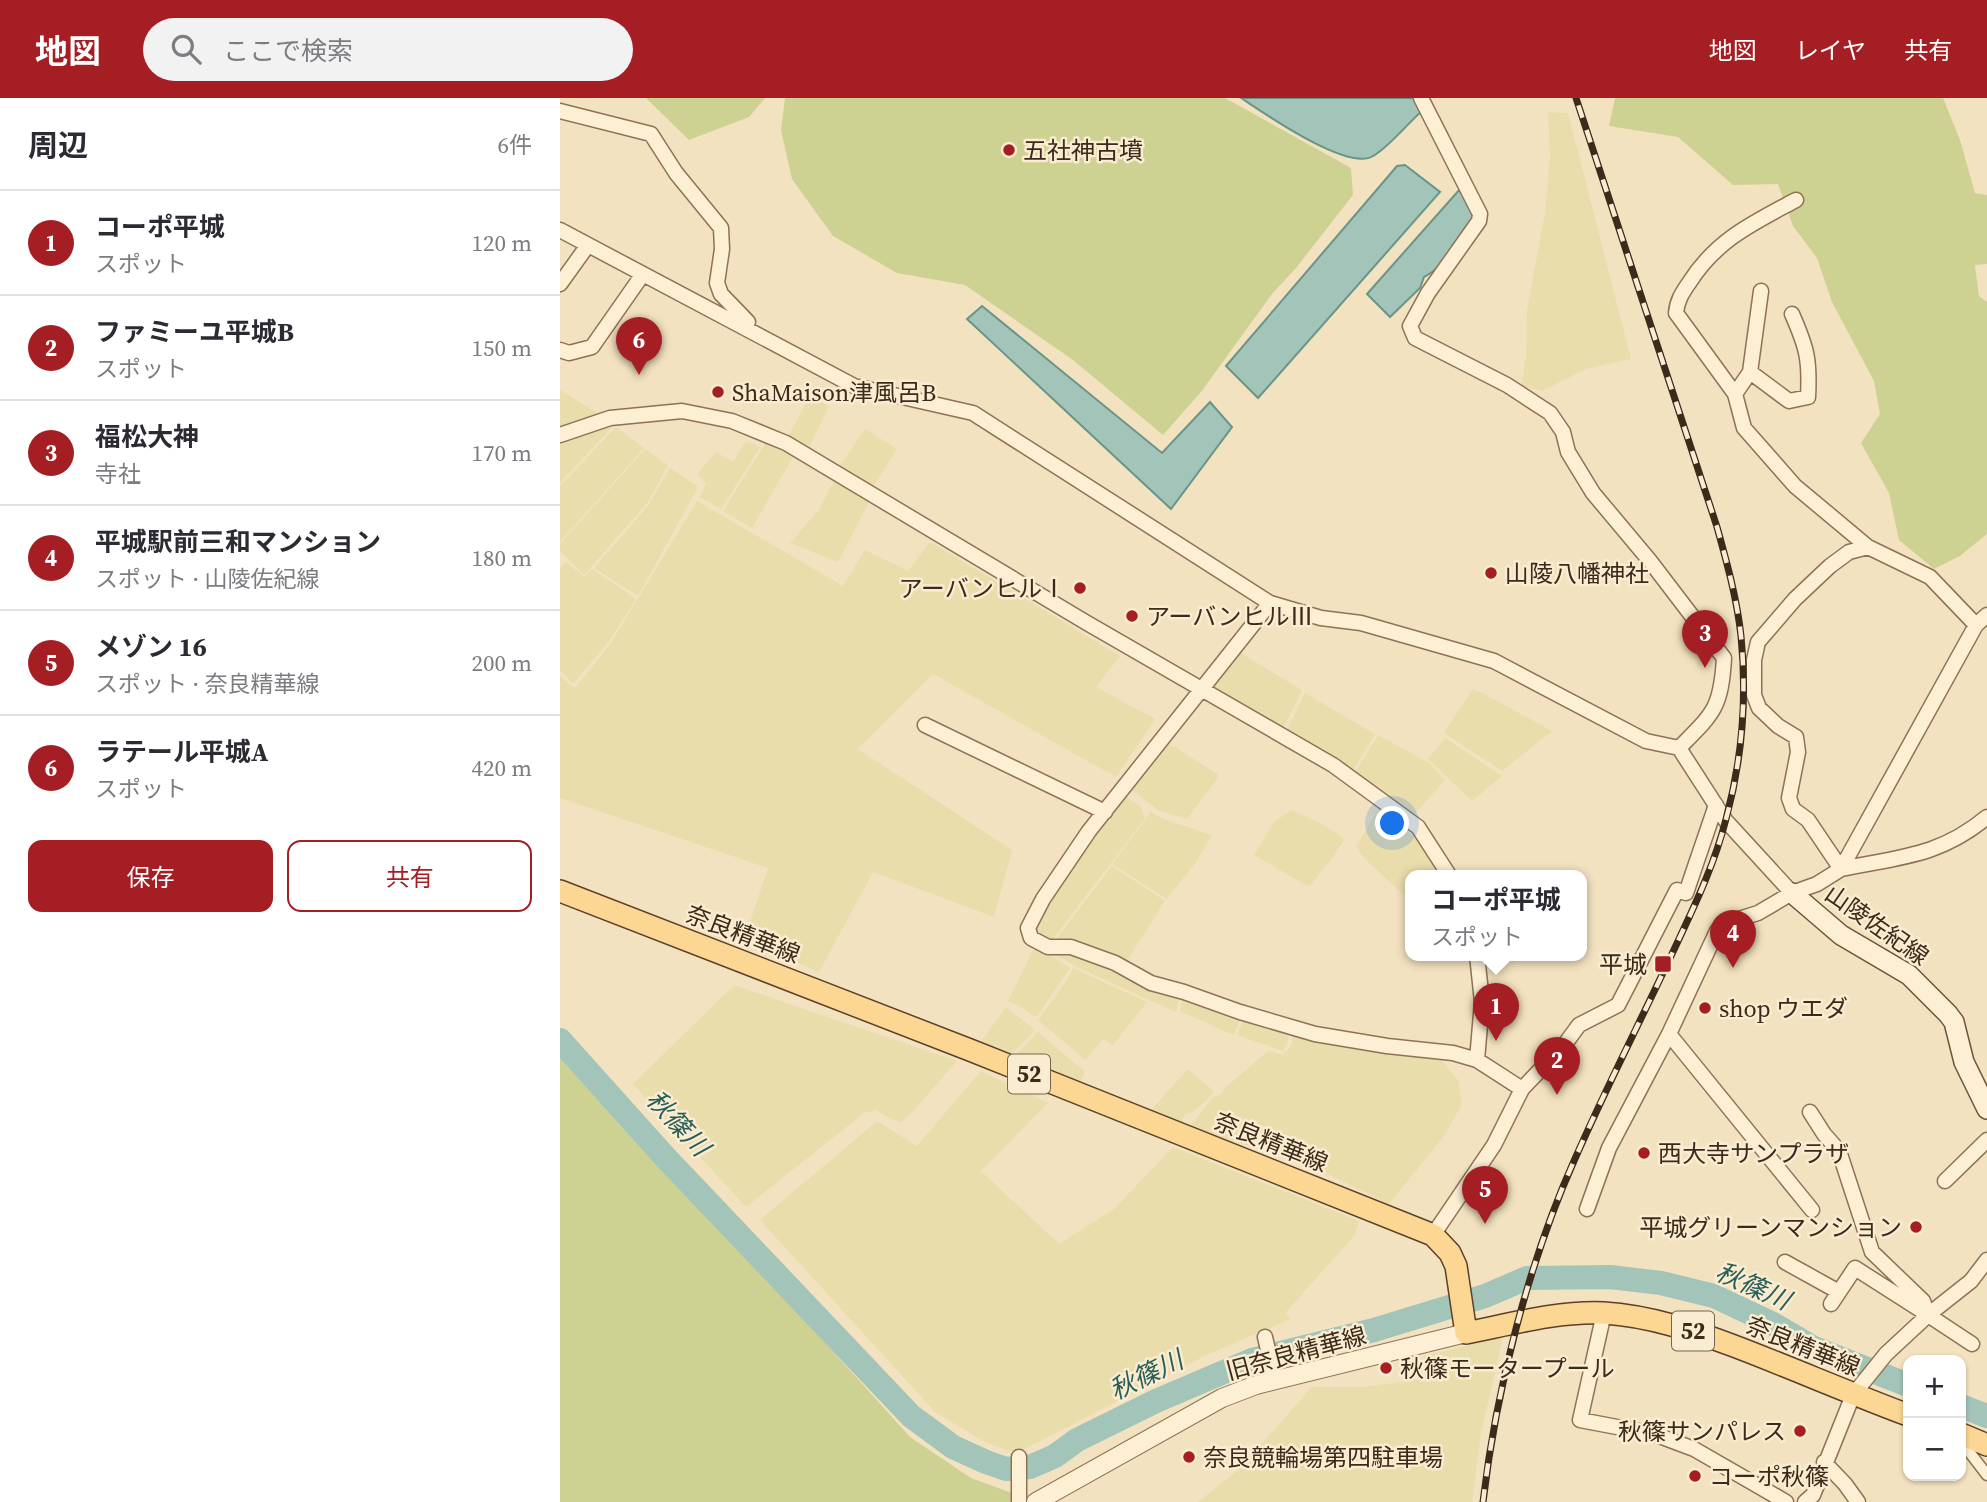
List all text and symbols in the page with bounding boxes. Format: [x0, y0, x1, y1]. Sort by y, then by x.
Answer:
search box [143, 18, 633, 81]
text: 地図 [35, 29, 101, 74]
icon: search [167, 30, 205, 68]
text: ここで検索 [223, 33, 353, 69]
text: 地図 [1709, 34, 1757, 67]
text: レイヤ [1795, 34, 1866, 67]
text: 共有 [1904, 34, 1952, 67]
text: 周辺 [28, 125, 88, 166]
text: 6件 [498, 129, 532, 161]
place label: 五社神古墳 [1023, 134, 1143, 167]
marker: 五社神古墳 [1001, 142, 1017, 158]
text: コーポ平城 [95, 209, 225, 245]
text: 1 [45, 227, 57, 259]
text: 120 m [471, 227, 532, 259]
text: スポット [95, 248, 187, 280]
text: ファミーユ平城B [95, 314, 294, 350]
pin: 6 [616, 317, 662, 375]
text: 2 [45, 332, 57, 364]
text: 150 m [471, 332, 532, 364]
text: スポット [95, 353, 187, 385]
place label: ShaMaison津風呂B [732, 376, 936, 409]
marker: ShaMaison津風呂B [710, 384, 726, 400]
text: 福松大神 [95, 419, 199, 455]
text: 3 [45, 437, 57, 469]
text: 170 m [471, 437, 532, 469]
text: 寺社 [95, 458, 141, 490]
text: 平城駅前三和マンション [95, 524, 381, 560]
text: 4 [45, 542, 57, 574]
text: 180 m [471, 542, 532, 574]
place label: 山陵八幡神社 [1505, 557, 1649, 590]
text: スポット · 山陵佐紀線 [95, 563, 320, 595]
marker: 山陵八幡神社 [1483, 565, 1499, 581]
place label: アーバンヒルⅠ [898, 572, 1066, 605]
marker: アーバンヒルⅠ [1072, 580, 1088, 596]
place label: アーバンヒルⅢ [1146, 600, 1314, 633]
marker: アーバンヒルⅢ [1124, 608, 1140, 624]
pin: 3 [1682, 610, 1728, 668]
text: メゾン 16 [95, 629, 207, 665]
text: 5 [45, 647, 57, 679]
text: 200 m [471, 647, 532, 679]
text: スポット · 奈良精華線 [95, 668, 320, 700]
text: ラテール平城A [95, 734, 269, 770]
text: 6 [45, 752, 57, 784]
text: 420 m [471, 752, 532, 784]
text: スポット [95, 773, 187, 805]
your location [1375, 806, 1409, 840]
button: 保存 [28, 840, 273, 912]
button: 共有 [287, 840, 532, 912]
popup [1405, 870, 1587, 961]
street label: 山陵佐紀線 [1818, 877, 1936, 973]
text: コーポ平城 [1431, 882, 1561, 918]
street label: 奈良精華線 [681, 897, 805, 971]
pin: 4 [1710, 910, 1756, 968]
text: スポット [1431, 921, 1523, 953]
place label: 平城 [1599, 948, 1647, 981]
marker: 平城 [1653, 954, 1673, 974]
pin: 1 [1473, 983, 1519, 1041]
place label: shop ウエダ [1719, 992, 1848, 1025]
marker: shop ウエダ [1697, 1000, 1713, 1016]
pin: 2 [1534, 1037, 1580, 1095]
road number: 52 [1008, 1054, 1050, 1093]
water label: 秋篠川 [638, 1082, 720, 1166]
street label: 奈良精華線 [1209, 1104, 1333, 1180]
place label: 西大寺サンプラザ [1658, 1137, 1849, 1170]
marker: 西大寺サンプラザ [1636, 1145, 1652, 1161]
pin: 5 [1462, 1166, 1508, 1224]
place label: 平城グリーンマンション [1639, 1211, 1902, 1244]
marker: 平城グリーンマンション [1908, 1219, 1924, 1235]
water label: 秋篠川 [1710, 1254, 1799, 1320]
street label: 奈良精華線 [1741, 1308, 1865, 1384]
road number: 52 [1672, 1312, 1714, 1350]
street label: 旧奈良精華線 [1222, 1318, 1370, 1388]
water label: 秋篠川 [1103, 1340, 1192, 1408]
place label: 秋篠モータープール [1400, 1352, 1615, 1385]
map controls [1903, 1355, 1966, 1481]
button: + [1903, 1355, 1966, 1418]
marker: 秋篠モータープール [1378, 1360, 1394, 1376]
place label: 秋篠サンパレス [1618, 1415, 1786, 1448]
button: − [1903, 1418, 1966, 1481]
marker: 秋篠サンパレス [1792, 1423, 1808, 1439]
place label: 奈良競輪場第四駐車場 [1203, 1441, 1443, 1474]
marker: 奈良競輪場第四駐車場 [1181, 1449, 1197, 1465]
place label: コーポ秋篠 [1709, 1460, 1829, 1493]
marker: コーポ秋篠 [1687, 1468, 1703, 1484]

